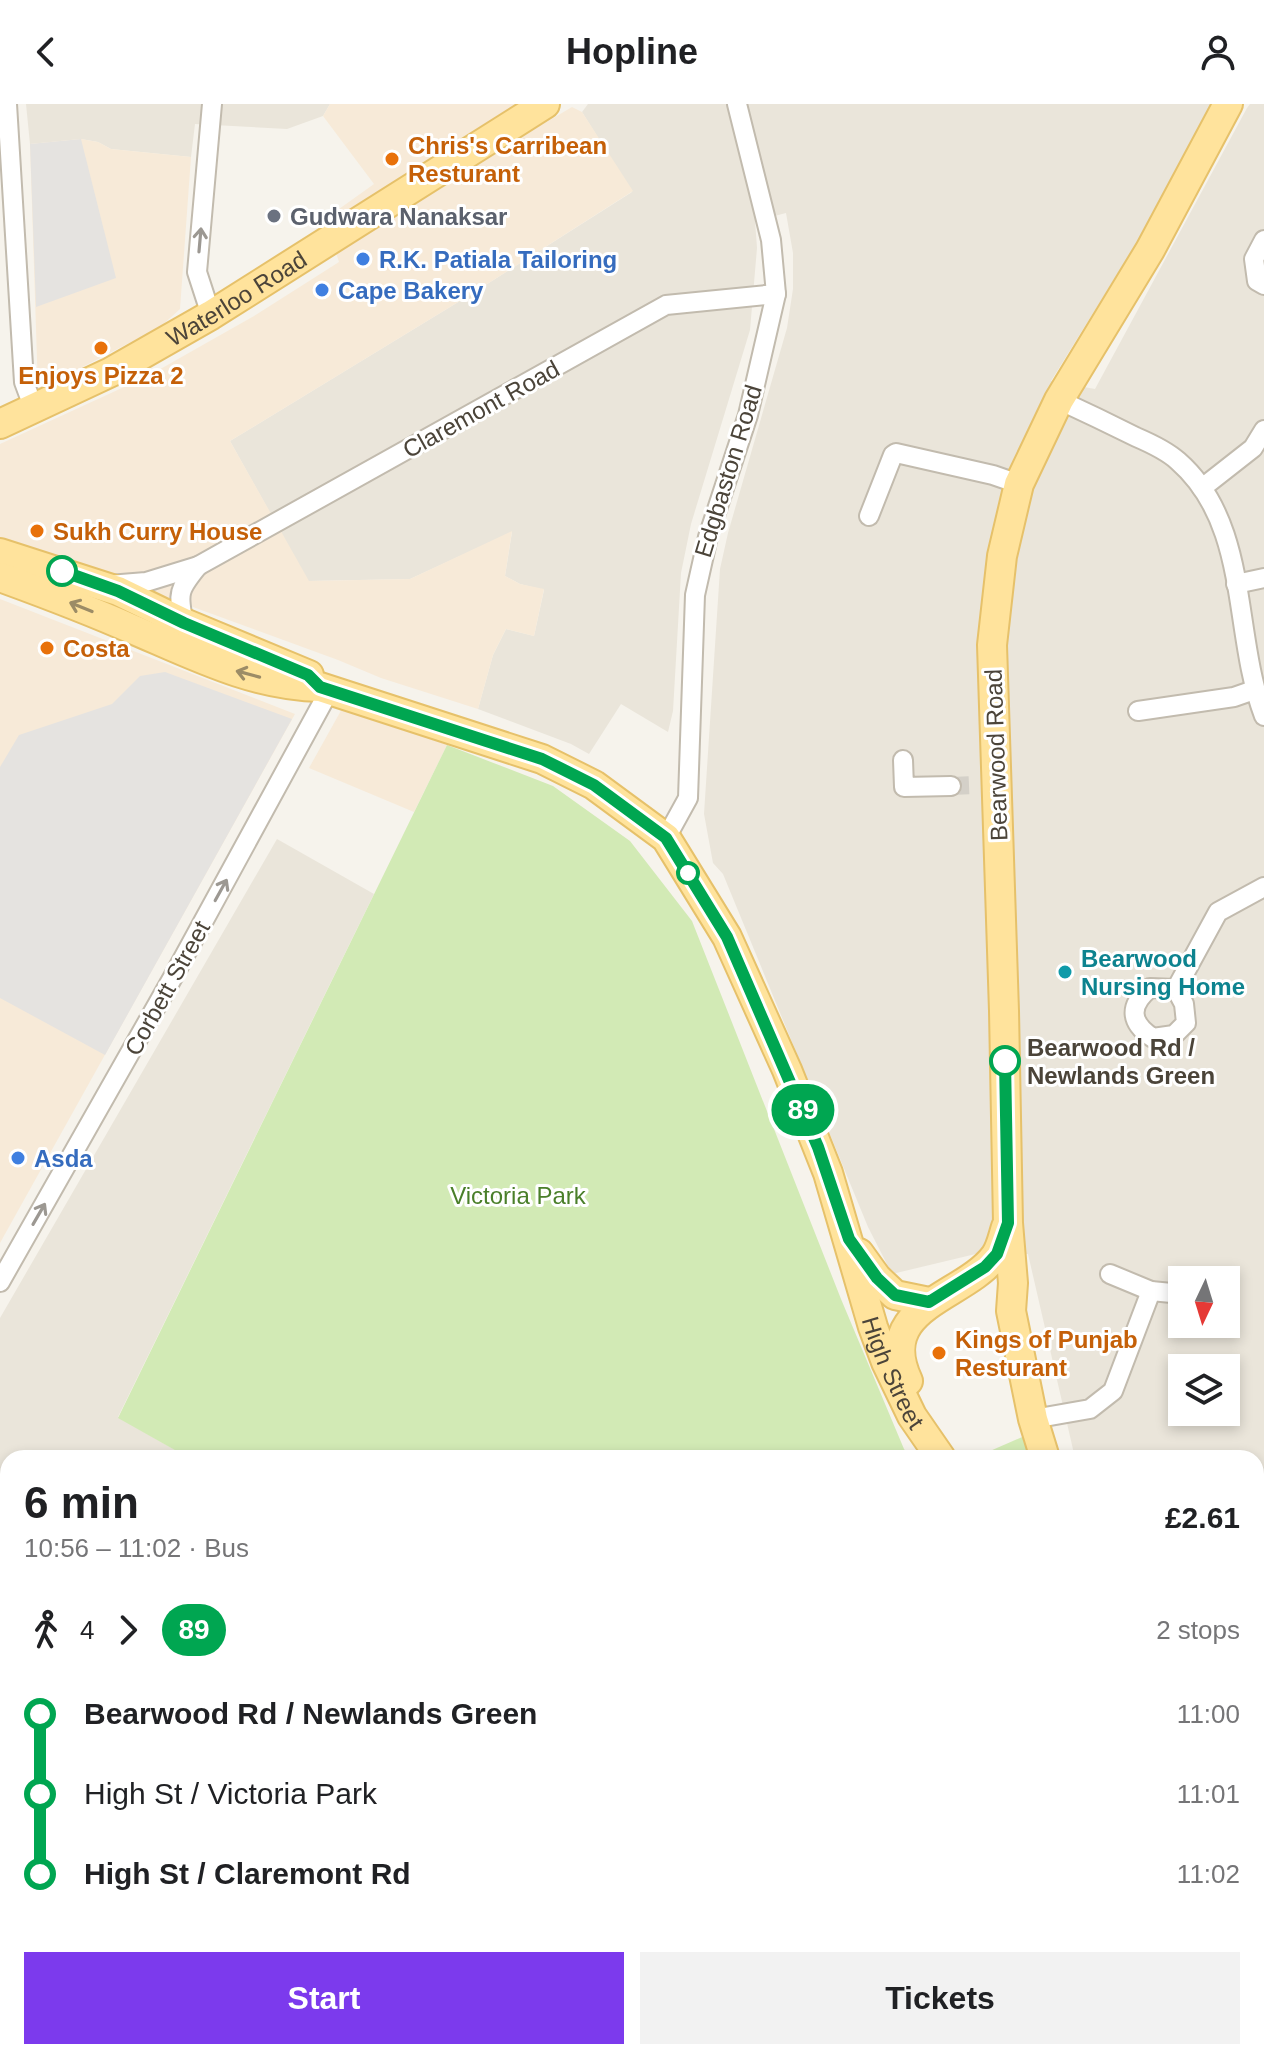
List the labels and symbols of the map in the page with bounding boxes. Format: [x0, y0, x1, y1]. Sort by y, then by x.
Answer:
place label: Chris's Carribean Resturant [408, 132, 607, 187]
marker: Chris's Carribean Resturant [383, 150, 401, 168]
place label: Gudwara Nanaksar [290, 203, 507, 230]
marker: Gudwara Nanaksar [265, 207, 283, 225]
one-way arrow [193, 227, 208, 254]
street label: Waterloo Road [161, 245, 311, 351]
place label: R.K. Patiala Tailoring [379, 246, 617, 273]
marker: R.K. Patiala Tailoring [354, 250, 372, 268]
place label: Cape Bakery [338, 277, 484, 304]
marker: Cape Bakery [313, 281, 331, 299]
marker: Enjoys Pizza 2 [92, 339, 110, 357]
street label: Claremont Road [398, 355, 564, 463]
place label: Enjoys Pizza 2 [18, 362, 184, 389]
street label: Edgbaston Road [689, 382, 767, 560]
place label: Sukh Curry House [53, 518, 262, 545]
marker: Sukh Curry House [28, 522, 46, 540]
unlabelled marker [47, 556, 77, 586]
one-way arrow [69, 599, 94, 614]
place label: Costa [63, 635, 130, 662]
marker: Costa [38, 639, 56, 657]
one-way arrow [235, 666, 261, 681]
street label: Bearwood Road [980, 669, 1012, 841]
unlabelled marker [677, 862, 699, 884]
one-way arrow [213, 879, 229, 902]
street label: Corbett Street [119, 916, 215, 1060]
place label: Bearwood Nursing Home [1081, 945, 1245, 1000]
marker: Bearwood Nursing Home [1056, 963, 1074, 981]
place label: Bearwood Rd / Newlands Green [1027, 1034, 1215, 1089]
marker: Bearwood Rd / Newlands Green [990, 1046, 1020, 1076]
line badge: 89 [767, 1084, 839, 1136]
place label: Asda [34, 1145, 93, 1172]
marker: Asda [9, 1149, 27, 1167]
park label: Victoria Park [450, 1182, 587, 1209]
one-way arrow [31, 1203, 47, 1226]
north arrow [1168, 1266, 1240, 1338]
street label: High Street [857, 1313, 930, 1434]
place label: Kings of Punjab Resturant [955, 1326, 1138, 1381]
marker: Kings of Punjab Resturant [930, 1344, 948, 1362]

